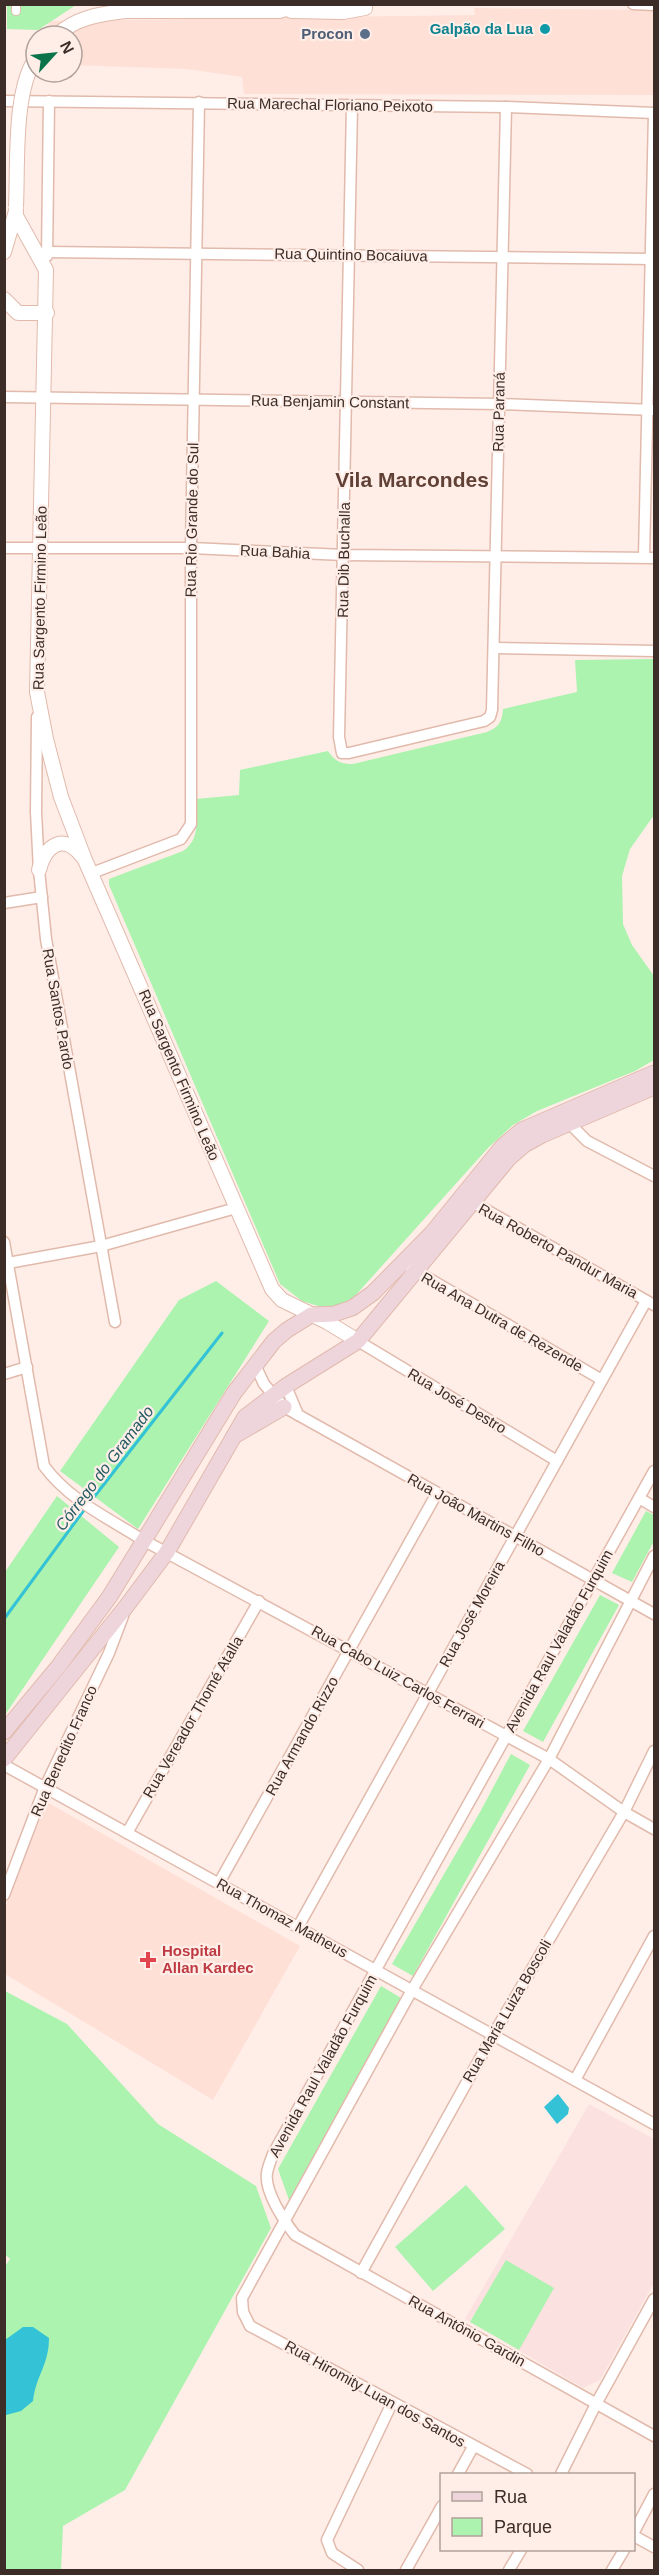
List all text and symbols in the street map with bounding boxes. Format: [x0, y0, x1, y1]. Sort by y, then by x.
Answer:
place label: Galpão da Lua [430, 20, 534, 37]
marker: Galpão da Lua [538, 22, 552, 36]
north arrow [24, 24, 84, 84]
place label: Procon [301, 25, 353, 42]
marker: Procon [358, 27, 372, 41]
text: N [57, 38, 77, 56]
street label: Rua Marechal Floriano Peixoto [227, 94, 433, 115]
street label: Rua Quintino Bocaiuva [274, 245, 429, 264]
street label: Rua Paraná [489, 371, 508, 452]
street label: Rua Benjamin Constant [251, 392, 410, 411]
street label: Rua Rio Grande do Sul [182, 442, 201, 598]
district label: Vila Marcondes [335, 468, 489, 491]
street label: Rua Dib Buchalla [334, 501, 353, 618]
street label: Rua Sargento Firmino Leão [29, 506, 50, 690]
street label: Rua Bahia [240, 541, 311, 562]
street label: Rua Santos Pardo [39, 947, 78, 1071]
street label: Rua Sargento Firmino Leão [136, 987, 223, 1163]
street label: Rua Roberto Pandur Maria [476, 1200, 641, 1302]
street label: Rua Ana Dutra de Rezende [419, 1268, 586, 1375]
street label: Rua José Destro [405, 1365, 510, 1437]
water label: Córrego do Gramado [52, 1403, 157, 1534]
street label: Rua João Martins Filho [405, 1470, 548, 1559]
street label: Avenida Raul Valadão Furquim [501, 1546, 616, 1735]
street label: Rua José Moreira [435, 1557, 508, 1670]
street label: Rua Cabo Luiz Carlos Ferrari [309, 1622, 488, 1731]
street label: Rua Vereador Thomé Atalla [139, 1632, 246, 1801]
street label: Rua Armando Rizzo [262, 1673, 341, 1798]
street label: Rua Benedito Franco [27, 1683, 100, 1819]
street label: Rua Thomaz Matheus [214, 1874, 351, 1961]
street label: Rua Maria Luiza Boscoli [459, 1936, 554, 2085]
place label: Hospital Allan Kardec [162, 1942, 254, 1976]
marker: Hospital Allan Kardec [139, 1951, 157, 1969]
street label: Avenida Raul Valadão Furquim [265, 1971, 380, 2160]
street label: Rua Antônio Gardin [406, 2291, 529, 2370]
street label: Rua Hiromity Luan dos Santos [282, 2337, 468, 2450]
legend [440, 2473, 635, 2551]
text: Rua [494, 2487, 528, 2507]
text: Parque [494, 2517, 552, 2537]

